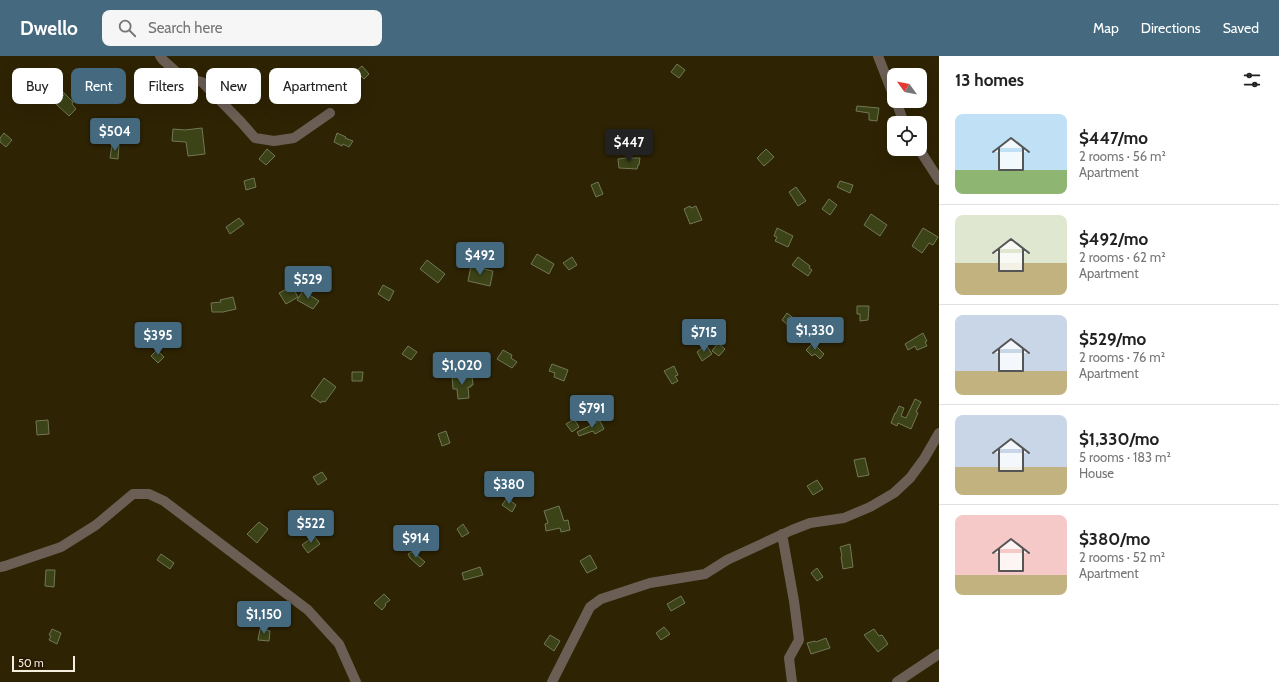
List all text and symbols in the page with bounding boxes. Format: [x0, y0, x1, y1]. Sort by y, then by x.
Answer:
search box [102, 10, 382, 46]
text: Dwello [20, 17, 78, 40]
icon: search [116, 17, 138, 39]
text: Search here [148, 19, 222, 37]
text: Map [1093, 19, 1119, 37]
text: Directions [1141, 19, 1201, 37]
text: Saved [1223, 19, 1259, 37]
chip: Buy [12, 68, 63, 104]
chip: Rent [71, 68, 126, 104]
chip: Filters [134, 68, 198, 104]
chip: New [206, 68, 261, 104]
chip: Apartment [269, 68, 361, 104]
north arrow [887, 68, 927, 108]
map controls [887, 68, 927, 156]
icon: filters [1241, 69, 1263, 91]
text: 13 homes [955, 70, 1024, 90]
button: locate [887, 116, 927, 156]
pin: $504 [91, 118, 139, 152]
text: $504 [99, 123, 131, 139]
text: $447/mo [1079, 128, 1148, 148]
pin: $447 [605, 129, 653, 163]
icon: home [987, 130, 1035, 178]
text: $447 [614, 134, 644, 150]
text: 2 rooms · 56 m² [1079, 148, 1166, 164]
text: Apartment [1079, 164, 1139, 180]
text: $492/mo [1079, 229, 1148, 249]
icon: home [987, 231, 1035, 279]
pin: $492 [456, 242, 504, 276]
text: $492 [465, 247, 495, 263]
text: 2 rooms · 62 m² [1079, 249, 1166, 265]
text: Apartment [1079, 265, 1139, 281]
pin: $529 [284, 266, 332, 300]
text: $529 [294, 271, 322, 287]
pin: $1,330 [782, 317, 848, 351]
pin: $715 [680, 319, 728, 353]
pin: $395 [134, 322, 182, 356]
text: $1,330 [796, 322, 834, 338]
text: $715 [691, 324, 717, 340]
text: $395 [144, 327, 172, 343]
text: $529/mo [1079, 329, 1146, 349]
icon: home [987, 331, 1035, 379]
text: 2 rooms · 76 m² [1079, 349, 1165, 365]
pin: $1,020 [429, 352, 495, 386]
text: $1,020 [442, 357, 482, 373]
text: Apartment [1079, 365, 1139, 381]
pin: $791 [568, 395, 616, 429]
text: $791 [579, 400, 605, 416]
text: $1,330/mo [1079, 429, 1159, 449]
icon: home [987, 431, 1035, 479]
text: 5 rooms · 183 m² [1079, 449, 1171, 465]
text: House [1079, 465, 1114, 481]
pin: $380 [485, 471, 533, 505]
text: $380 [493, 476, 525, 492]
pin: $522 [287, 510, 335, 544]
text: $522 [297, 515, 325, 531]
pin: $914 [392, 525, 440, 559]
text: $380/mo [1079, 529, 1150, 549]
text: $914 [402, 530, 430, 546]
icon: home [987, 531, 1035, 579]
text: 2 rooms · 52 m² [1079, 549, 1165, 565]
text: Apartment [1079, 565, 1139, 581]
pin: $1,150 [231, 601, 297, 635]
text: $1,150 [246, 606, 282, 622]
scale bar [12, 654, 75, 673]
text: 50 m [18, 656, 44, 670]

